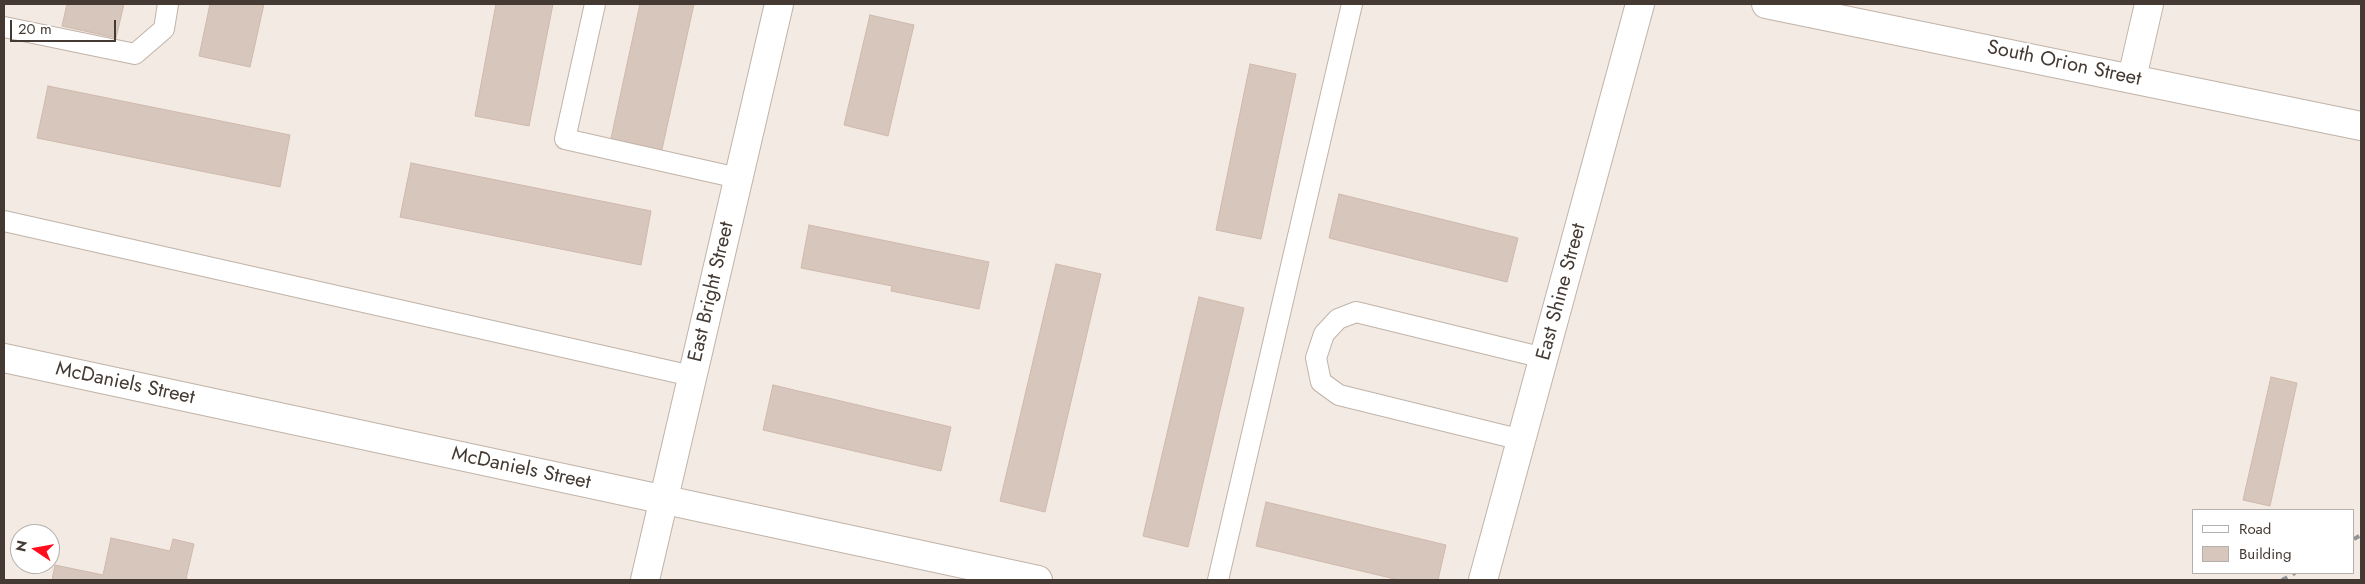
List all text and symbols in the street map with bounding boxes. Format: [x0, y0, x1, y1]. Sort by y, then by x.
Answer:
scale bar [12, 10, 119, 42]
text: 20 m [18, 18, 52, 40]
street label: South Orion Street [1985, 36, 2143, 92]
street label: East Bright Street [684, 220, 740, 364]
street label: East Shine Street [1532, 221, 1592, 363]
street label: McDaniels Street [53, 358, 197, 410]
street label: McDaniels Street [449, 443, 593, 495]
legend [2192, 509, 2355, 574]
text: Road [2239, 518, 2271, 540]
north arrow [10, 524, 60, 574]
text: N [10, 539, 32, 554]
text: Building [2239, 543, 2291, 565]

